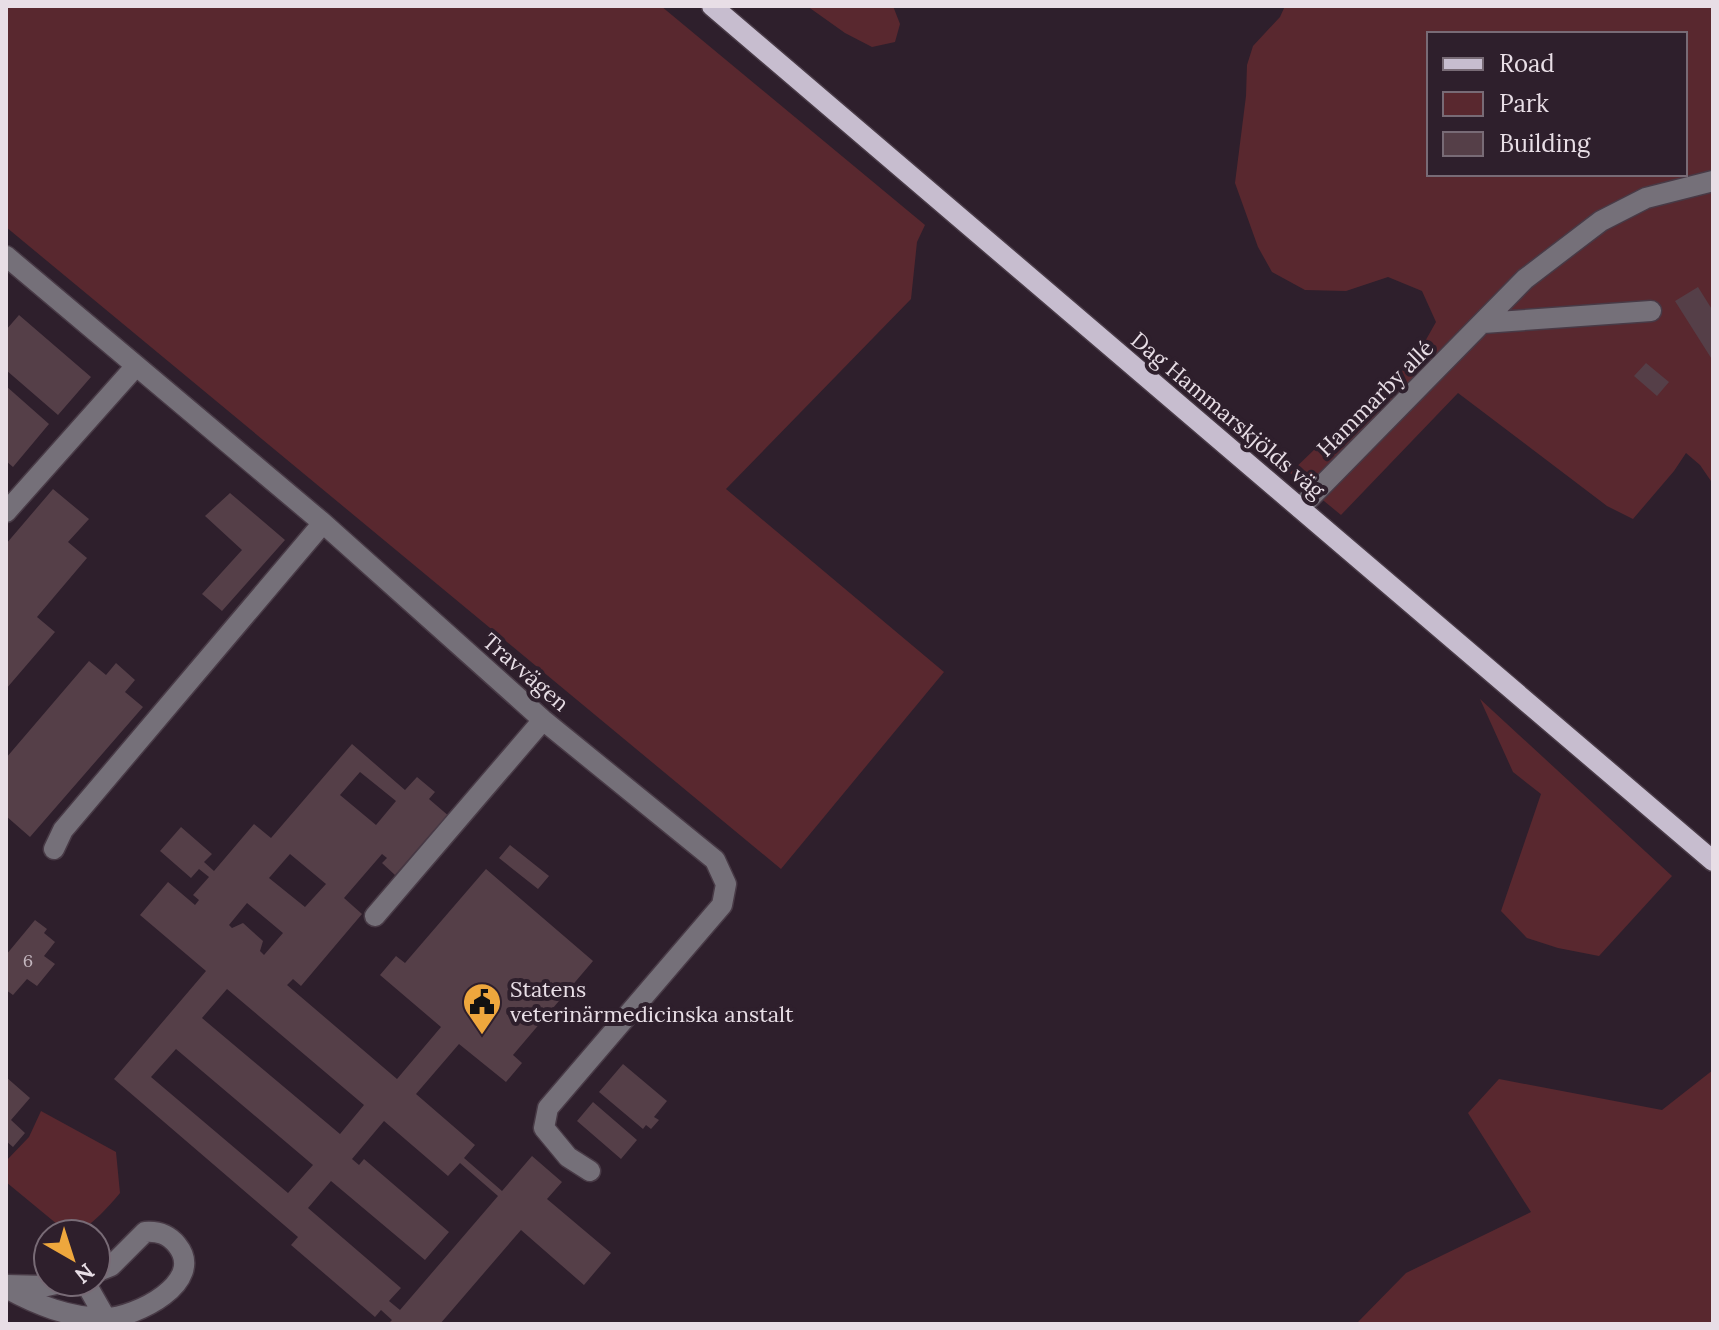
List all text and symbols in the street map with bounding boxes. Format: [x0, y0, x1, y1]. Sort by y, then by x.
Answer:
legend [1427, 32, 1687, 176]
text: Road [1499, 48, 1555, 79]
text: Park [1499, 88, 1549, 119]
text: Building [1499, 128, 1591, 159]
street label: Dag Hammarskjölds väg [1125, 326, 1331, 505]
street label: Hammarby allé [1311, 334, 1439, 462]
street label: Travvägen [477, 627, 575, 717]
house number: 6 [23, 949, 33, 972]
place label: Statens veterinärmedicinska anstalt [510, 975, 794, 1028]
public building icon: Statens veterinärmedicinska anstalt [461, 981, 503, 1036]
north arrow [32, 1218, 112, 1298]
text: N [69, 1257, 100, 1290]

